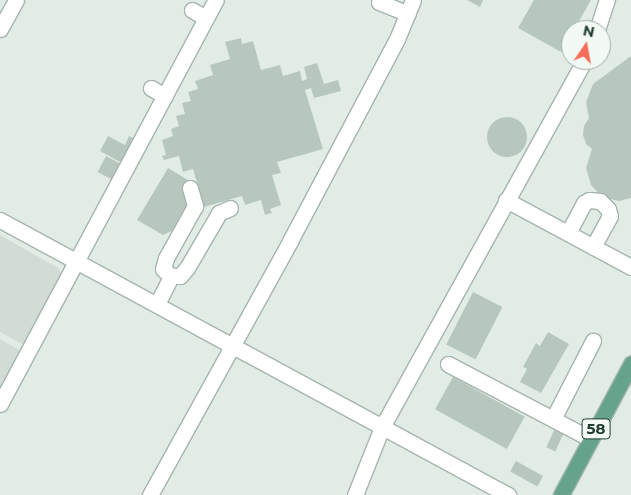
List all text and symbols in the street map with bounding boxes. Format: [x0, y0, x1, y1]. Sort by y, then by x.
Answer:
north arrow [561, 20, 611, 70]
text: N [582, 21, 596, 41]
road number: 58 [581, 416, 611, 442]

